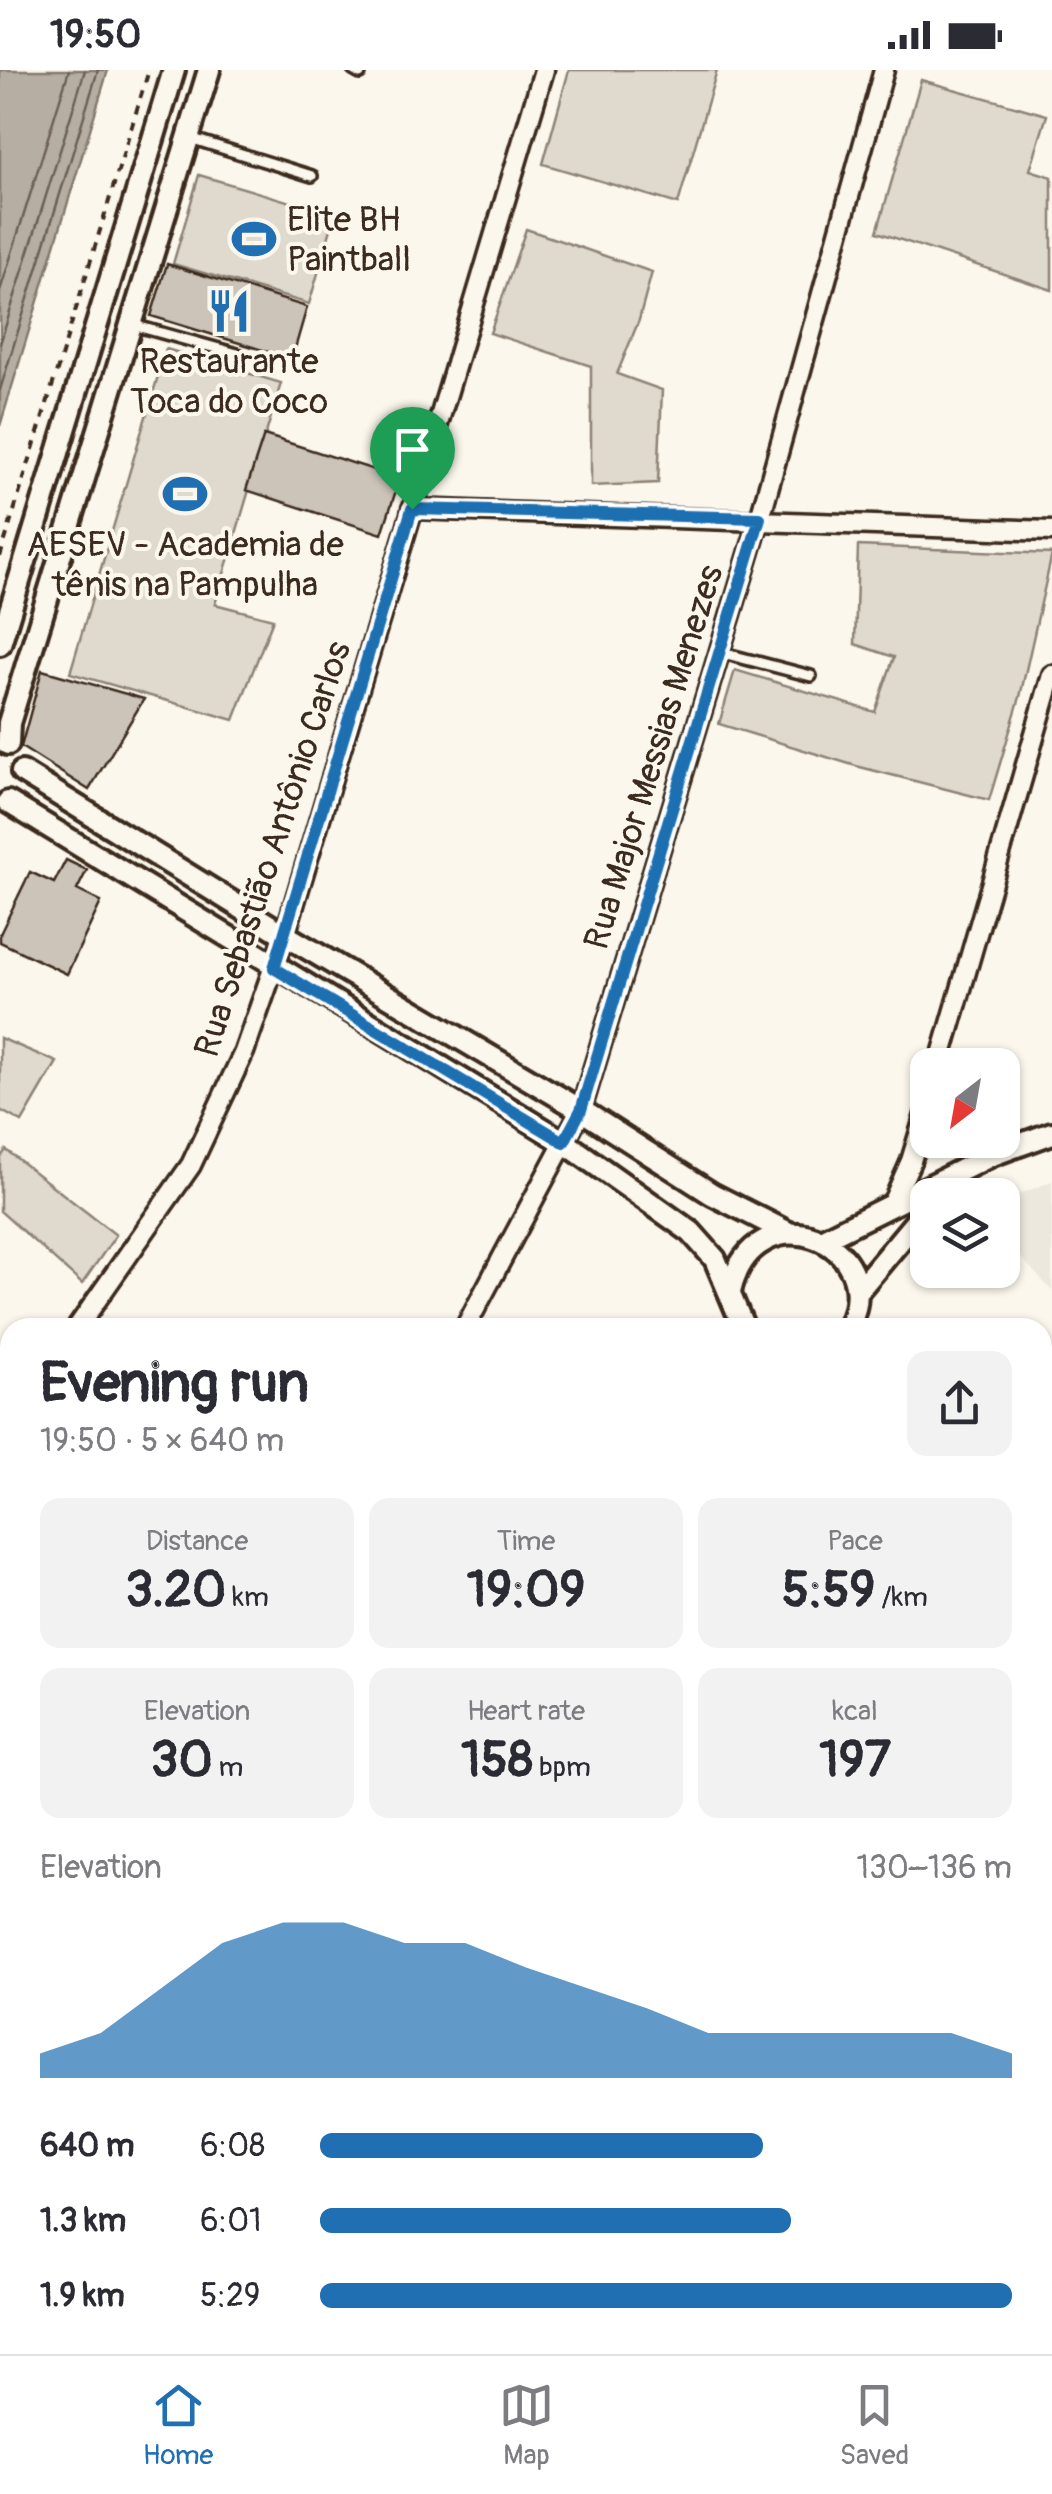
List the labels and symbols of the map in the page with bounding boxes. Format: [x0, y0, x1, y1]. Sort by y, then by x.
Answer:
place label: Elite BH Paintball [287, 198, 411, 282]
sports icon: Elite BH Paintball [230, 215, 278, 263]
restaurant icon: Restaurante Toca do Coco [205, 287, 253, 335]
place label: Restaurante Toca do Coco [130, 340, 328, 424]
pin [370, 407, 455, 510]
sports icon: AESEV - Academia de tênis na Pampulha [161, 470, 209, 518]
place label: AESEV - Academia de tênis na Pampulha [26, 523, 344, 607]
street label: Rua Major Messias Menezes [575, 559, 734, 955]
street label: Rua Sebastião Antônio Carlos [185, 636, 361, 1063]
north arrow [910, 1048, 1020, 1158]

